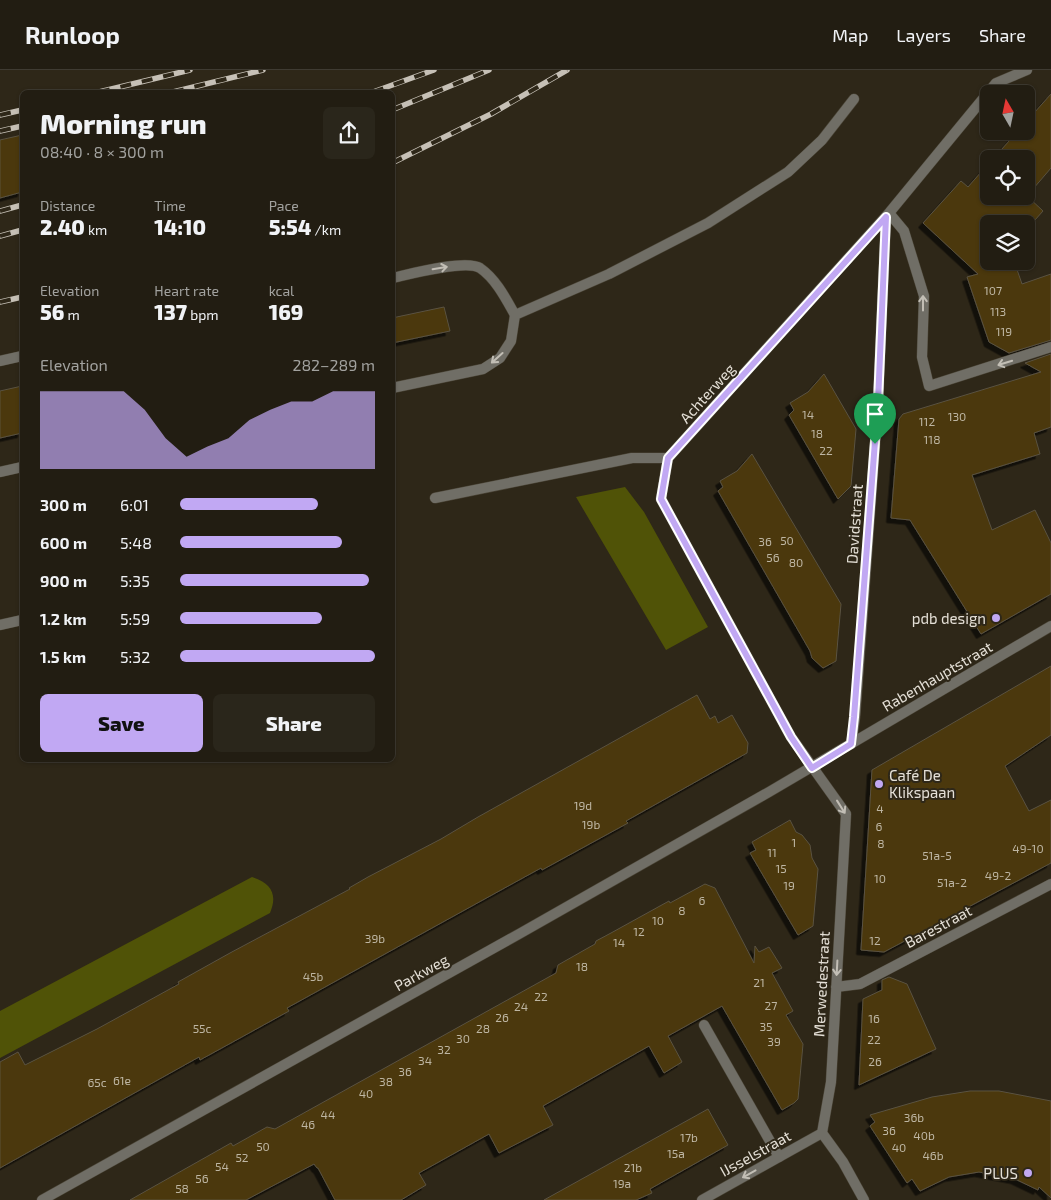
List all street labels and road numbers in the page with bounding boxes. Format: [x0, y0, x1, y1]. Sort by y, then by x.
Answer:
street label: Achterweg [676, 359, 739, 426]
street label: Davidstraat [842, 483, 866, 565]
street label: Rabenhauptstraat [879, 637, 996, 715]
street label: Barestraat [902, 901, 975, 951]
street label: Merwedestraat [809, 930, 833, 1037]
street label: Parkweg [391, 949, 452, 994]
street label: IJsselstraat [716, 1126, 794, 1180]

